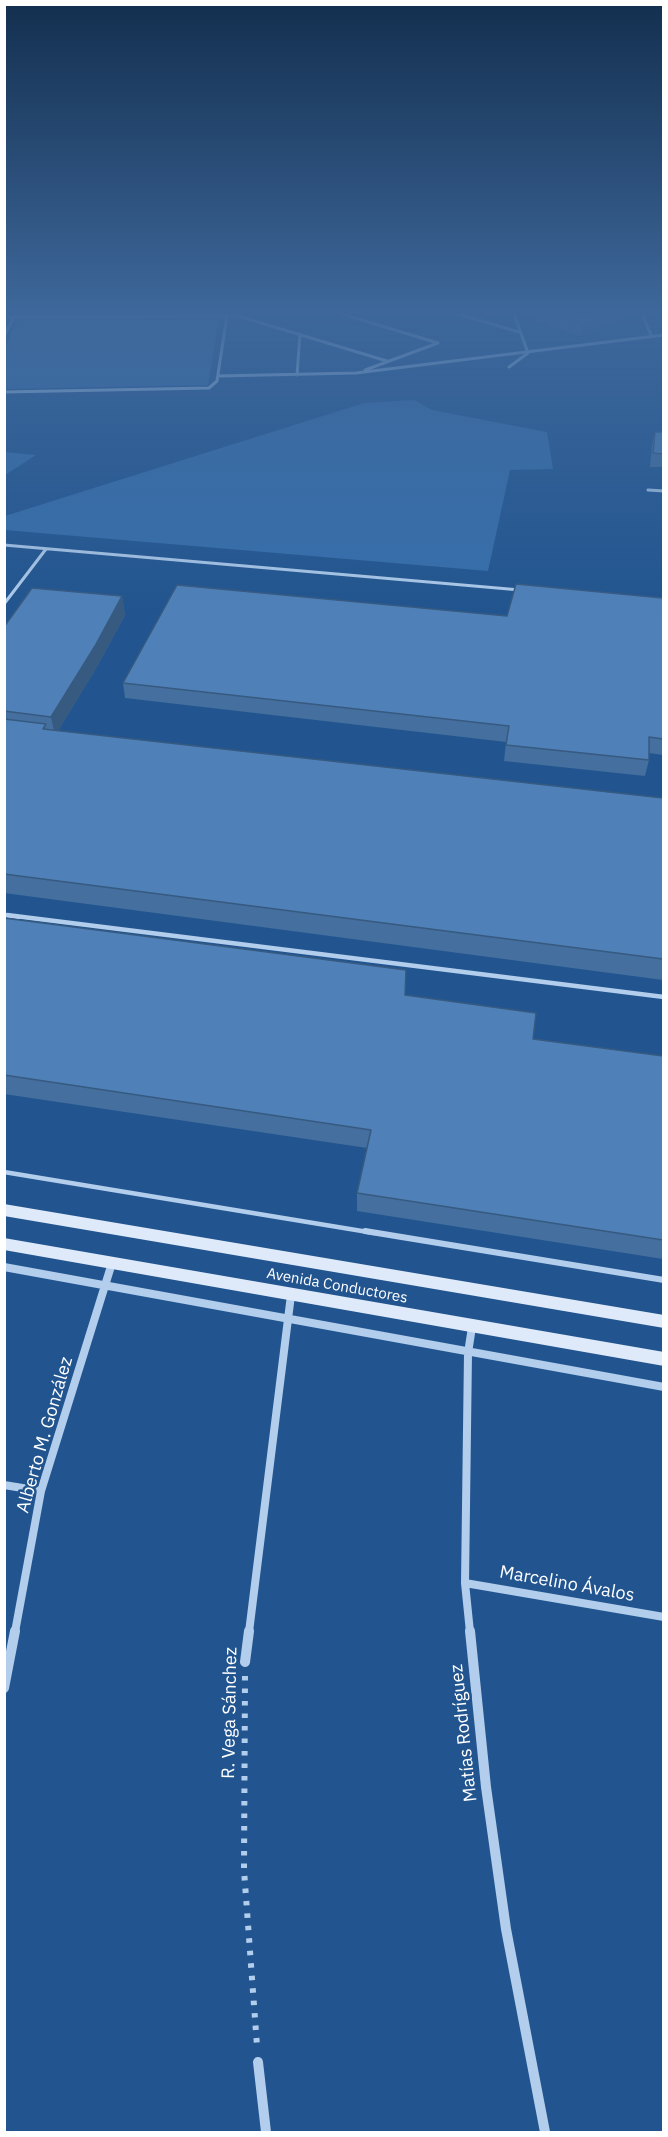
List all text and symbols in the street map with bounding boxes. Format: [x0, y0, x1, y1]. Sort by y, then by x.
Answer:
street label: Avenida Conductores [265, 1265, 409, 1307]
street label: Alberto M. González [12, 1354, 78, 1516]
street label: Marcelino Ávalos [498, 1561, 636, 1607]
street label: R. Vega Sánchez [218, 1647, 242, 1779]
street label: Matías Rodríguez [446, 1663, 482, 1803]

